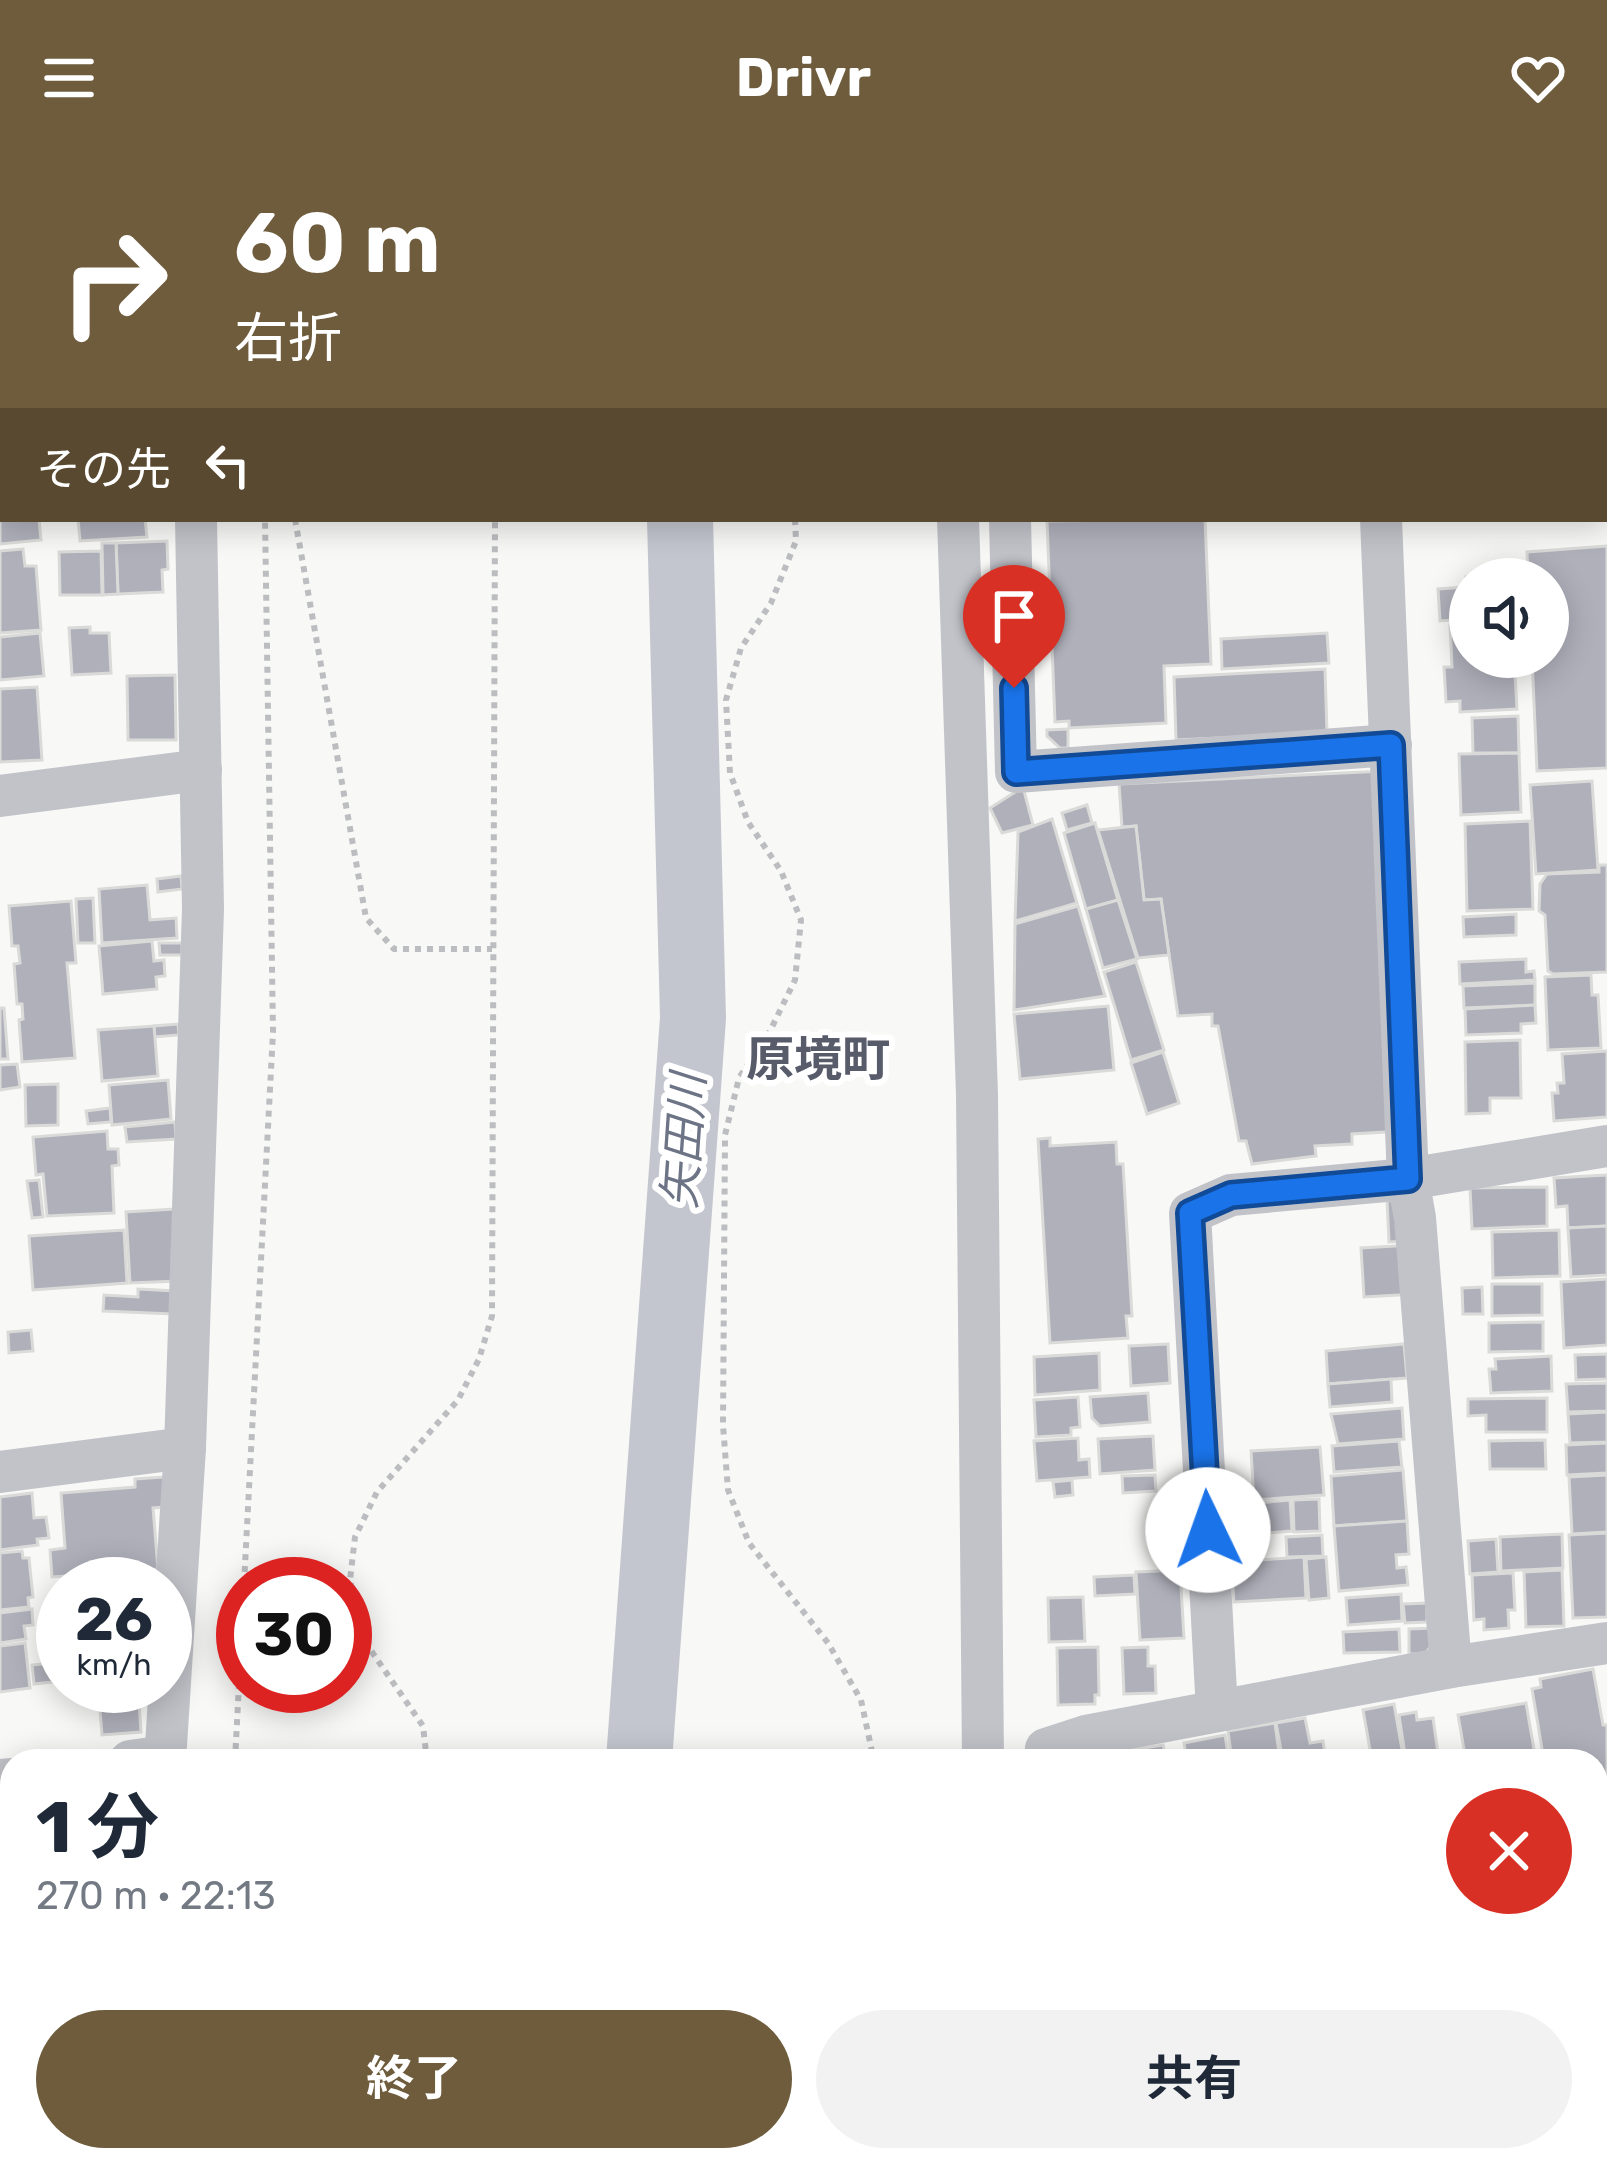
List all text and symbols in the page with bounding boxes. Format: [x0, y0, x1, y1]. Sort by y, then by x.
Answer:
icon: menu [36, 45, 102, 111]
icon: heart [1505, 45, 1571, 111]
text: Drivr [736, 46, 871, 110]
text: 60 m [234, 193, 441, 293]
icon: right [36, 204, 192, 360]
text: 右折 [234, 307, 342, 371]
icon: left [195, 432, 261, 498]
text: その先 [36, 443, 171, 496]
map controls [1449, 558, 1569, 678]
button: sound [1449, 558, 1569, 678]
pin [963, 565, 1065, 688]
icon: arrive [981, 583, 1047, 649]
district label: 原境町 [746, 1031, 890, 1088]
water label: 矢田川 [653, 1068, 715, 1210]
position arrow [1145, 1467, 1271, 1593]
speed limit sign: 30 [216, 1557, 372, 1713]
text: 26 [75, 1584, 153, 1655]
text: km/h [77, 1647, 151, 1683]
text: 1 分 [36, 1785, 159, 1870]
button: close [1446, 1788, 1572, 1914]
text: 270 m · 22:13 [36, 1873, 276, 1919]
button: 終了 [36, 2010, 792, 2148]
button: 共有 [816, 2010, 1572, 2148]

